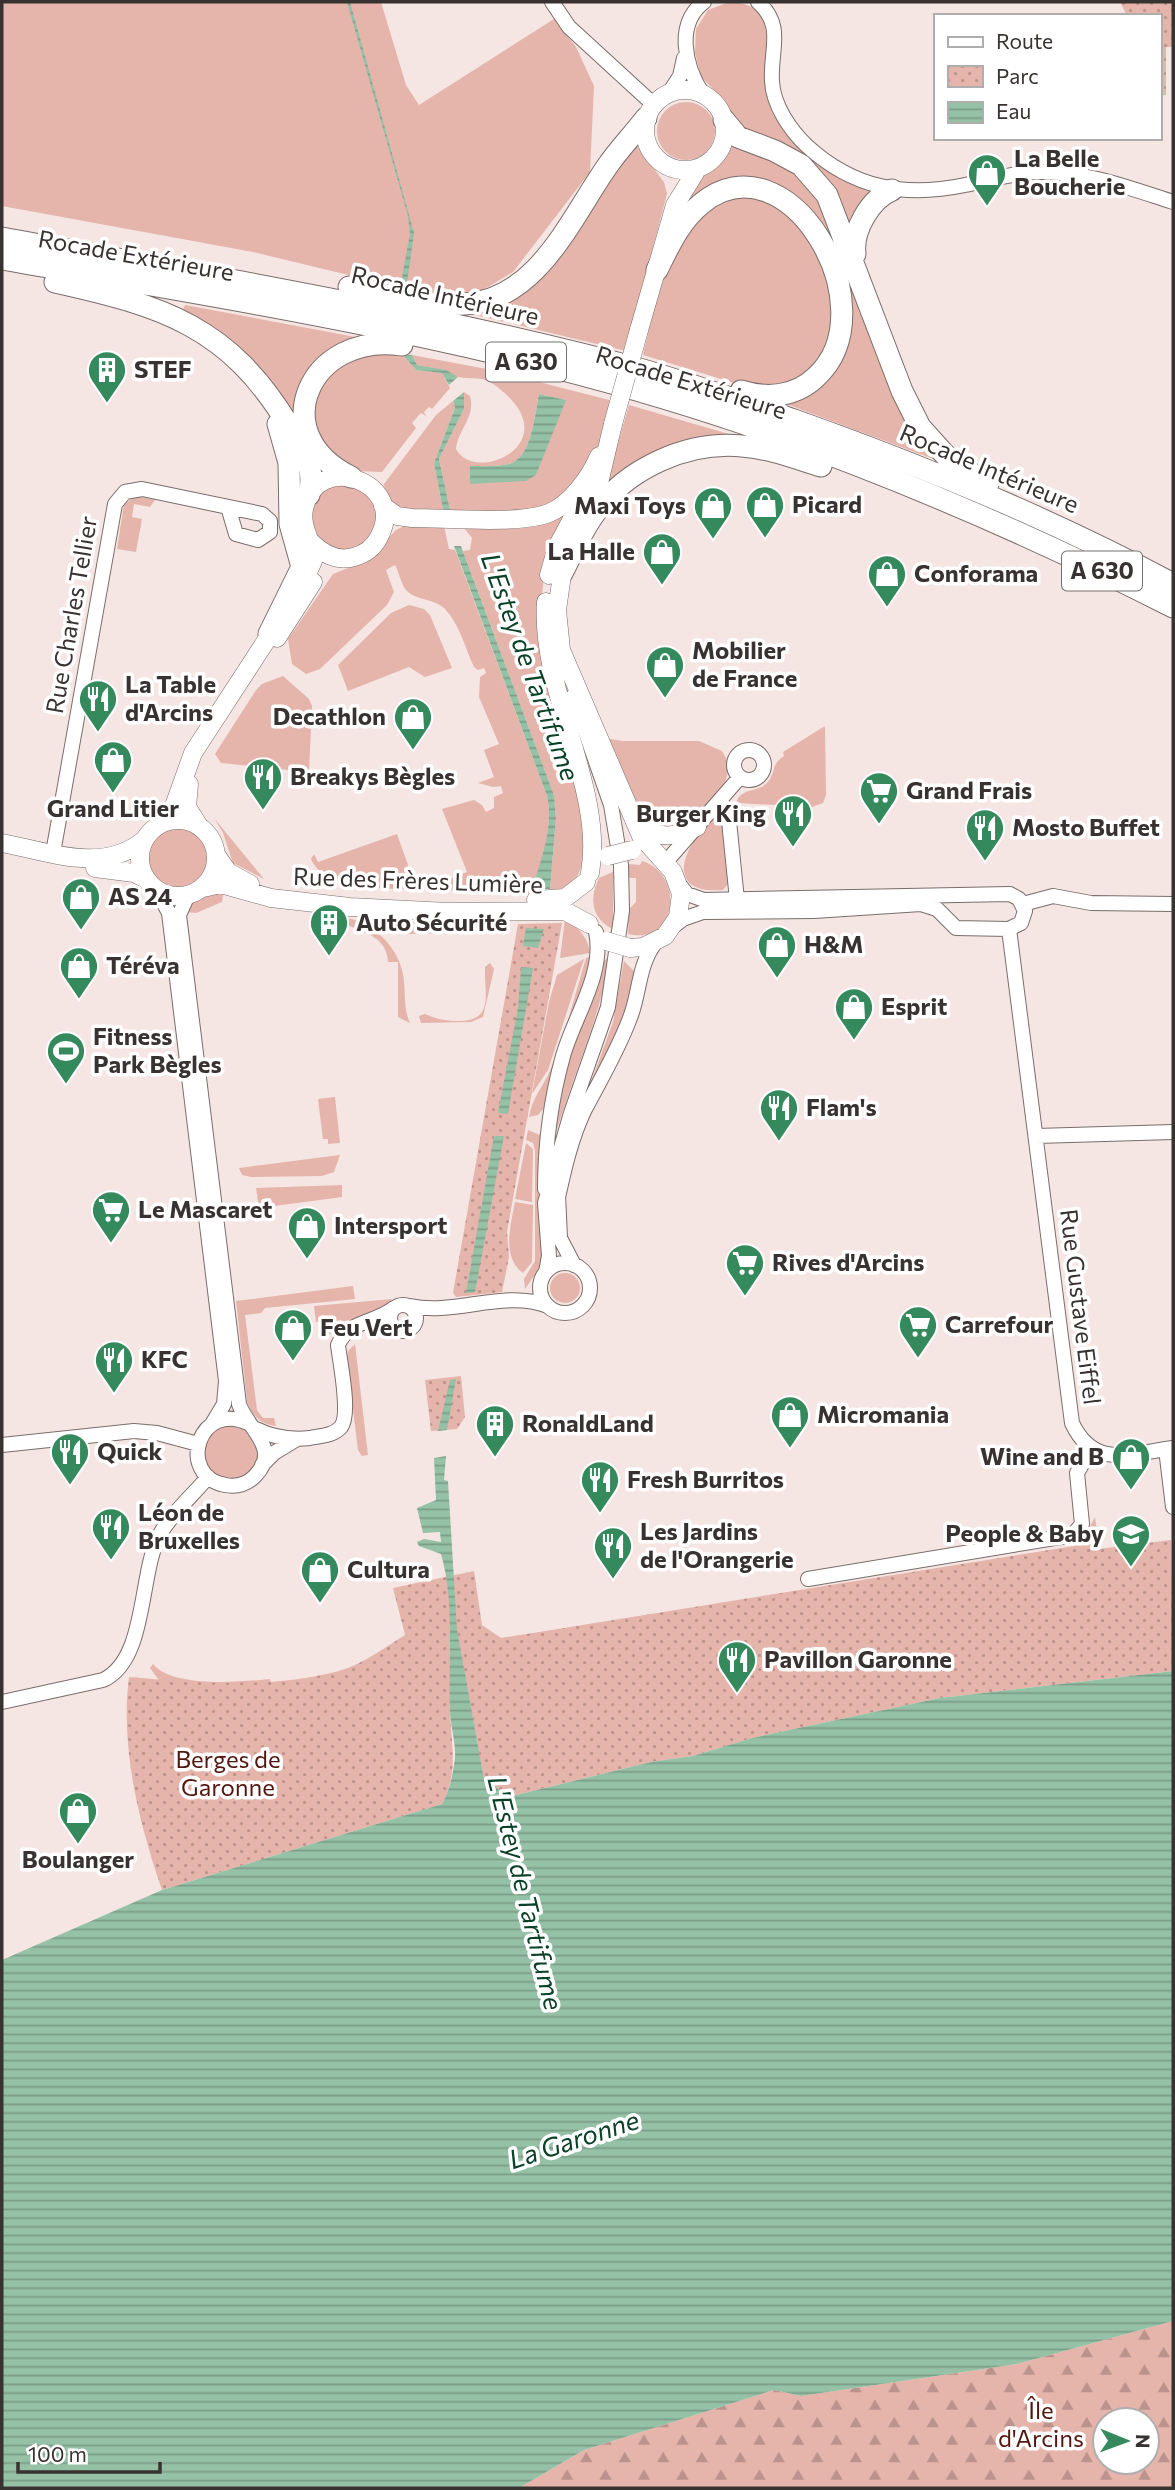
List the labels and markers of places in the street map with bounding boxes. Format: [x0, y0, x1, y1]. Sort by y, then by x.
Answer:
place label: La Belle Boucherie [1014, 143, 1125, 200]
shop icon: La Belle Boucherie [966, 152, 1008, 207]
building icon: STEF [86, 349, 128, 404]
place label: STEF [134, 354, 192, 383]
shop icon: Picard [744, 484, 786, 539]
shop icon: Maxi Toys [692, 485, 734, 540]
place label: Picard [792, 489, 862, 518]
place label: Maxi Toys [574, 490, 686, 519]
shop icon: La Halle [641, 531, 683, 586]
place label: La Halle [547, 536, 635, 565]
shop icon: Conforama [866, 553, 908, 608]
place label: Conforama [914, 558, 1038, 587]
place label: Mobilier de France [692, 635, 797, 692]
shop icon: Mobilier de France [644, 644, 686, 699]
place label: La Table d'Arcins [125, 669, 216, 726]
restaurant icon: La Table d'Arcins [77, 678, 119, 733]
shop icon: Decathlon [392, 696, 434, 751]
place label: Decathlon [273, 701, 386, 730]
shop icon: Grand Litier [92, 739, 134, 794]
restaurant icon: Breakys Bègles [242, 756, 284, 811]
place label: Breakys Bègles [290, 761, 455, 790]
supermarket icon: Grand Frais [858, 770, 900, 825]
place label: Grand Frais [906, 775, 1032, 804]
place label: Grand Litier [47, 793, 179, 822]
restaurant icon: Burger King [772, 793, 814, 848]
place label: Burger King [636, 798, 766, 827]
restaurant icon: Mosto Buffet [964, 807, 1006, 862]
place label: Mosto Buffet [1012, 812, 1160, 841]
shop icon: AS 24 [60, 876, 102, 931]
place label: AS 24 [108, 881, 173, 910]
building icon: Auto Sécurité [308, 902, 350, 957]
place label: Auto Sécurité [356, 907, 507, 936]
shop icon: H&M [756, 924, 798, 979]
place label: H&M [804, 929, 863, 958]
shop icon: Téréva [58, 945, 100, 1000]
place label: Téréva [106, 950, 180, 979]
shop icon: Esprit [833, 986, 875, 1041]
place label: Esprit [881, 991, 947, 1020]
place label: Fitness Park Bègles [93, 1021, 222, 1078]
sports icon: Fitness Park Bègles [45, 1030, 87, 1085]
restaurant icon: Flam's [758, 1087, 800, 1142]
place label: Flam's [806, 1092, 877, 1121]
supermarket icon: Le Mascaret [90, 1189, 132, 1244]
place label: Le Mascaret [138, 1194, 272, 1223]
shop icon: Intersport [286, 1205, 328, 1260]
place label: Intersport [334, 1210, 447, 1239]
supermarket icon: Rives d'Arcins [724, 1242, 766, 1297]
place label: Rives d'Arcins [772, 1247, 924, 1276]
supermarket icon: Carrefour [897, 1304, 939, 1359]
shop icon: Feu Vert [272, 1307, 314, 1362]
place label: Carrefour [945, 1309, 1054, 1338]
place label: Feu Vert [320, 1312, 413, 1341]
restaurant icon: KFC [93, 1339, 135, 1394]
place label: KFC [141, 1344, 188, 1373]
shop icon: Micromania [769, 1394, 811, 1449]
place label: Micromania [817, 1399, 949, 1428]
building icon: RonaldLand [474, 1403, 516, 1458]
place label: RonaldLand [522, 1408, 654, 1437]
restaurant icon: Quick [49, 1431, 91, 1486]
place label: Quick [97, 1436, 163, 1465]
shop icon: Wine and B [1110, 1436, 1152, 1491]
place label: Wine and B [980, 1441, 1104, 1470]
restaurant icon: Fresh Burritos [579, 1459, 621, 1514]
place label: Fresh Burritos [627, 1464, 784, 1493]
place label: Léon de Bruxelles [138, 1497, 240, 1554]
restaurant icon: Léon de Bruxelles [90, 1506, 132, 1561]
school or university icon: People & Baby [1110, 1513, 1152, 1568]
place label: Les Jardins de l'Orangerie [640, 1516, 794, 1573]
place label: People & Baby [945, 1518, 1104, 1547]
restaurant icon: Les Jardins de l'Orangerie [592, 1525, 634, 1580]
shop icon: Cultura [299, 1549, 341, 1604]
place label: Cultura [347, 1554, 430, 1583]
restaurant icon: Pavillon Garonne [716, 1639, 758, 1694]
place label: Pavillon Garonne [764, 1644, 952, 1673]
shop icon: Boulanger [57, 1790, 99, 1845]
place label: Boulanger [22, 1844, 134, 1873]

